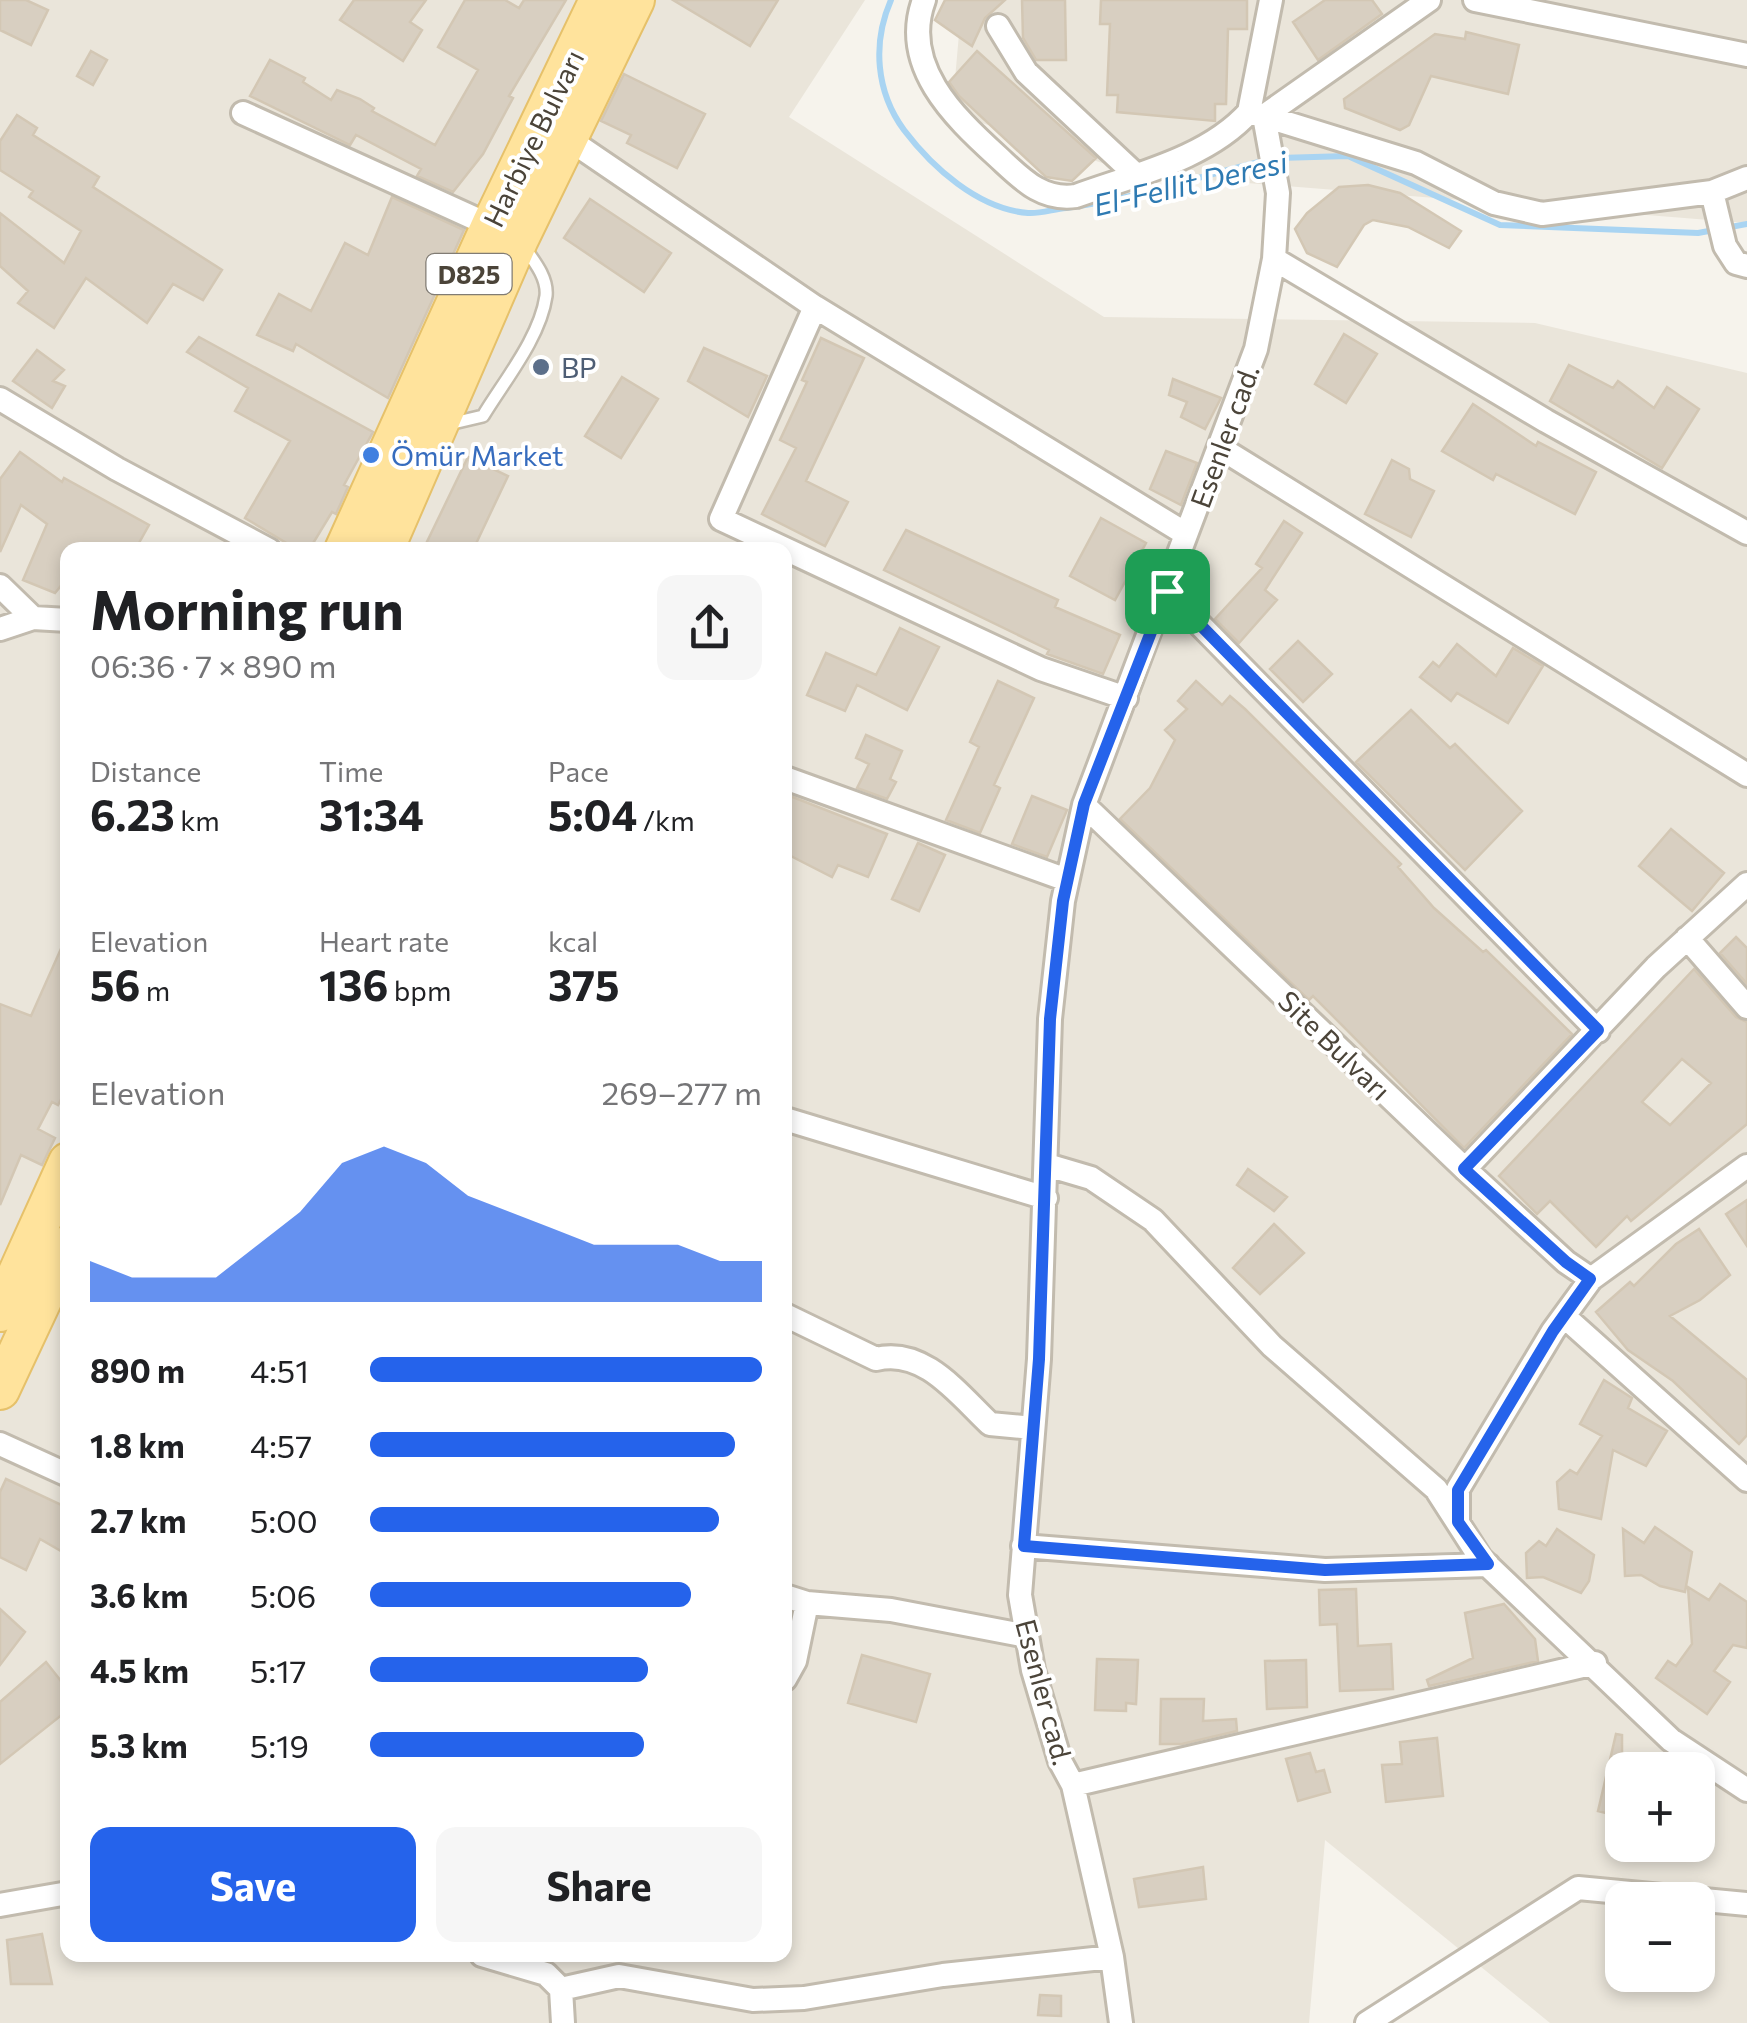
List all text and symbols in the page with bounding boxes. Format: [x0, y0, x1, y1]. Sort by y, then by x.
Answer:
street label: Harbiye Bulvarı [475, 44, 591, 232]
water label: El-Fellit Deresi [1089, 141, 1292, 222]
road number: D825 [426, 254, 512, 294]
place label: BP [561, 350, 597, 384]
marker: BP [530, 356, 552, 378]
street label: Esenler cad. [1182, 360, 1266, 512]
place label: Ömür Market [391, 438, 563, 472]
marker: Ömür Market [360, 444, 382, 466]
pin [1125, 549, 1210, 634]
icon: arrive [1140, 564, 1195, 619]
text: Morning run [90, 574, 404, 641]
button: share [657, 575, 762, 680]
text: 06:36 · 7 × 890 m [90, 645, 336, 685]
text: Distance [90, 754, 201, 788]
text: Time [319, 754, 383, 788]
text: Pace [548, 754, 609, 788]
text: 6.23 [90, 788, 175, 840]
text: 31:34 [319, 788, 424, 840]
text: 5:04 [548, 788, 637, 840]
text: km [175, 803, 220, 837]
text: /km [637, 803, 695, 837]
text: Elevation [90, 924, 208, 958]
text: Heart rate [319, 924, 449, 958]
text: kcal [548, 924, 598, 958]
text: 56 [90, 958, 140, 1010]
text: 136 [319, 958, 388, 1010]
text: 375 [548, 958, 619, 1010]
text: m [140, 973, 170, 1007]
text: bpm [388, 973, 451, 1007]
street label: Site Bulvarı [1272, 983, 1398, 1107]
text: Elevation [90, 1072, 225, 1112]
text: 269–277 m [602, 1072, 762, 1112]
text: 890 m [90, 1350, 185, 1390]
text: 4:51 [250, 1350, 309, 1390]
text: 1.8 km [90, 1425, 185, 1465]
text: 4:57 [250, 1425, 312, 1465]
text: 2.7 km [90, 1500, 186, 1540]
text: 5:00 [250, 1500, 318, 1540]
text: 3.6 km [90, 1575, 188, 1615]
text: 5:06 [250, 1575, 316, 1615]
street label: Esenler cad. [1009, 1615, 1081, 1769]
text: 4.5 km [90, 1650, 189, 1690]
text: 5:17 [250, 1650, 307, 1690]
text: 5.3 km [90, 1725, 188, 1765]
text: 5:19 [250, 1725, 309, 1765]
map controls [1605, 1752, 1715, 1992]
button: + [1605, 1752, 1715, 1862]
button: Save [90, 1827, 416, 1942]
button: Share [436, 1827, 762, 1942]
button: − [1605, 1882, 1715, 1992]

